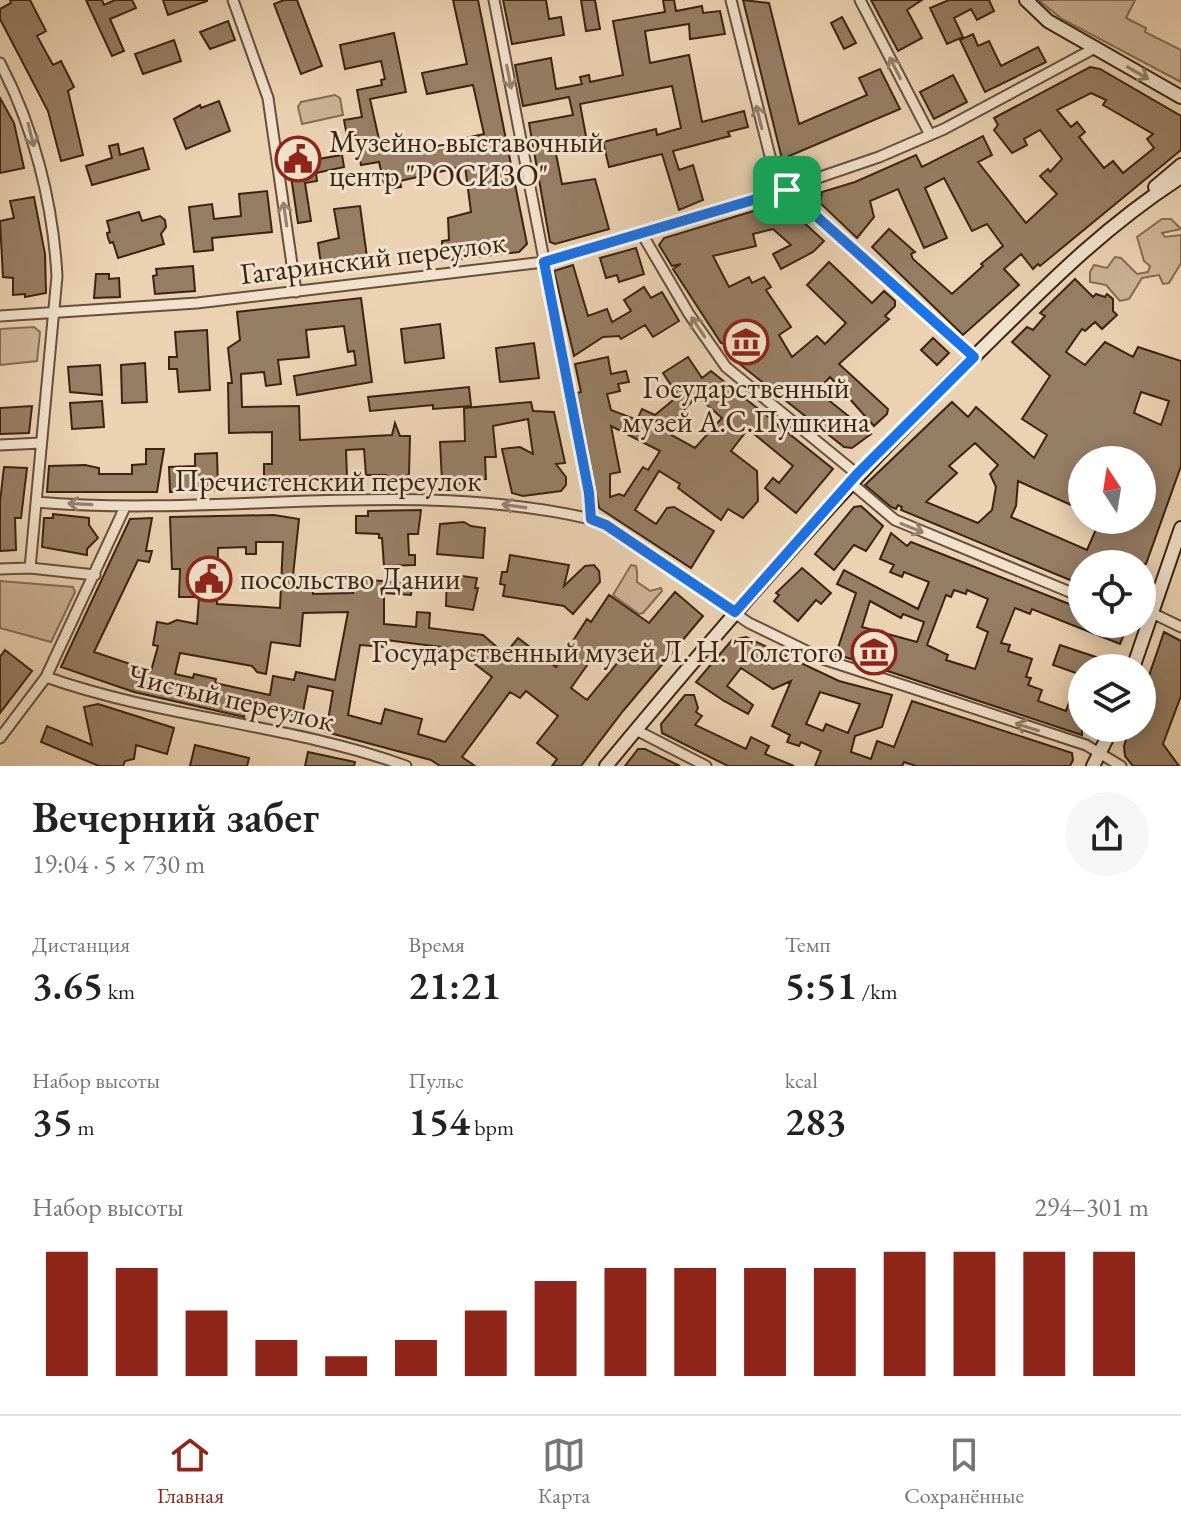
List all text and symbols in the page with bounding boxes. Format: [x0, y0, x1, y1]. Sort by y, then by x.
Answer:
one-way arrow [887, 56, 903, 80]
one-way arrow [502, 63, 517, 89]
one-way arrow [1126, 65, 1149, 81]
one-way arrow [751, 104, 766, 130]
one-way arrow [24, 121, 39, 147]
place label: Музейно-выставочный центр "РОСИЗО" [329, 122, 604, 195]
public building icon: Музейно-выставочный центр "РОСИЗО" [274, 135, 322, 183]
pin [753, 156, 821, 224]
icon: arrive [765, 168, 809, 212]
one-way arrow [278, 202, 293, 228]
street label: Гагаринский переулок [238, 222, 508, 293]
one-way arrow [689, 317, 706, 339]
museum icon: Государственный музей А.С.Пушкина [722, 318, 770, 366]
place label: Государственный музей А.С.Пушкина [622, 368, 870, 441]
north arrow [1068, 446, 1156, 534]
map controls [1068, 446, 1156, 742]
street label: Пречистенский переулок [174, 461, 482, 500]
one-way arrow [67, 497, 94, 512]
one-way arrow [501, 498, 527, 513]
one-way arrow [899, 521, 924, 536]
button: locate [1068, 550, 1156, 638]
public building icon: посольство Дании [185, 555, 233, 603]
place label: посольство Дании [240, 559, 461, 598]
museum icon: Государственный музей Л. Н. Толстого [850, 628, 898, 676]
place label: Государственный музей Л. Н. Толстого [372, 632, 843, 671]
button: layers [1068, 654, 1156, 742]
street label: Чистый переулок [124, 655, 338, 740]
one-way arrow [1015, 718, 1040, 733]
text: Вечерний забег [32, 788, 319, 845]
button: share [1065, 792, 1149, 876]
text: 19:04 · 5 × 730 m [32, 847, 205, 881]
text: Дистанция [32, 930, 130, 959]
text: Время [408, 930, 465, 959]
text: Темп [785, 930, 830, 959]
text: 3.65 [32, 959, 103, 1011]
text: 21:21 [408, 959, 501, 1011]
text: 5:51 [785, 959, 857, 1011]
text: km [103, 977, 135, 1006]
text: /km [857, 977, 898, 1006]
text: Набор высоты [32, 1066, 160, 1095]
text: Пульс [408, 1066, 464, 1095]
text: kcal [785, 1066, 818, 1095]
text: 35 [32, 1095, 73, 1147]
text: 154 [408, 1095, 470, 1147]
text: 283 [785, 1095, 846, 1147]
text: m [73, 1113, 95, 1142]
text: bpm [470, 1113, 514, 1142]
text: Набор высоты [32, 1190, 183, 1224]
text: 294–301 m [1034, 1190, 1149, 1224]
tab: Главная [157, 1433, 224, 1510]
tab: Карта [538, 1433, 590, 1510]
tab: Сохранённые [904, 1433, 1024, 1510]

